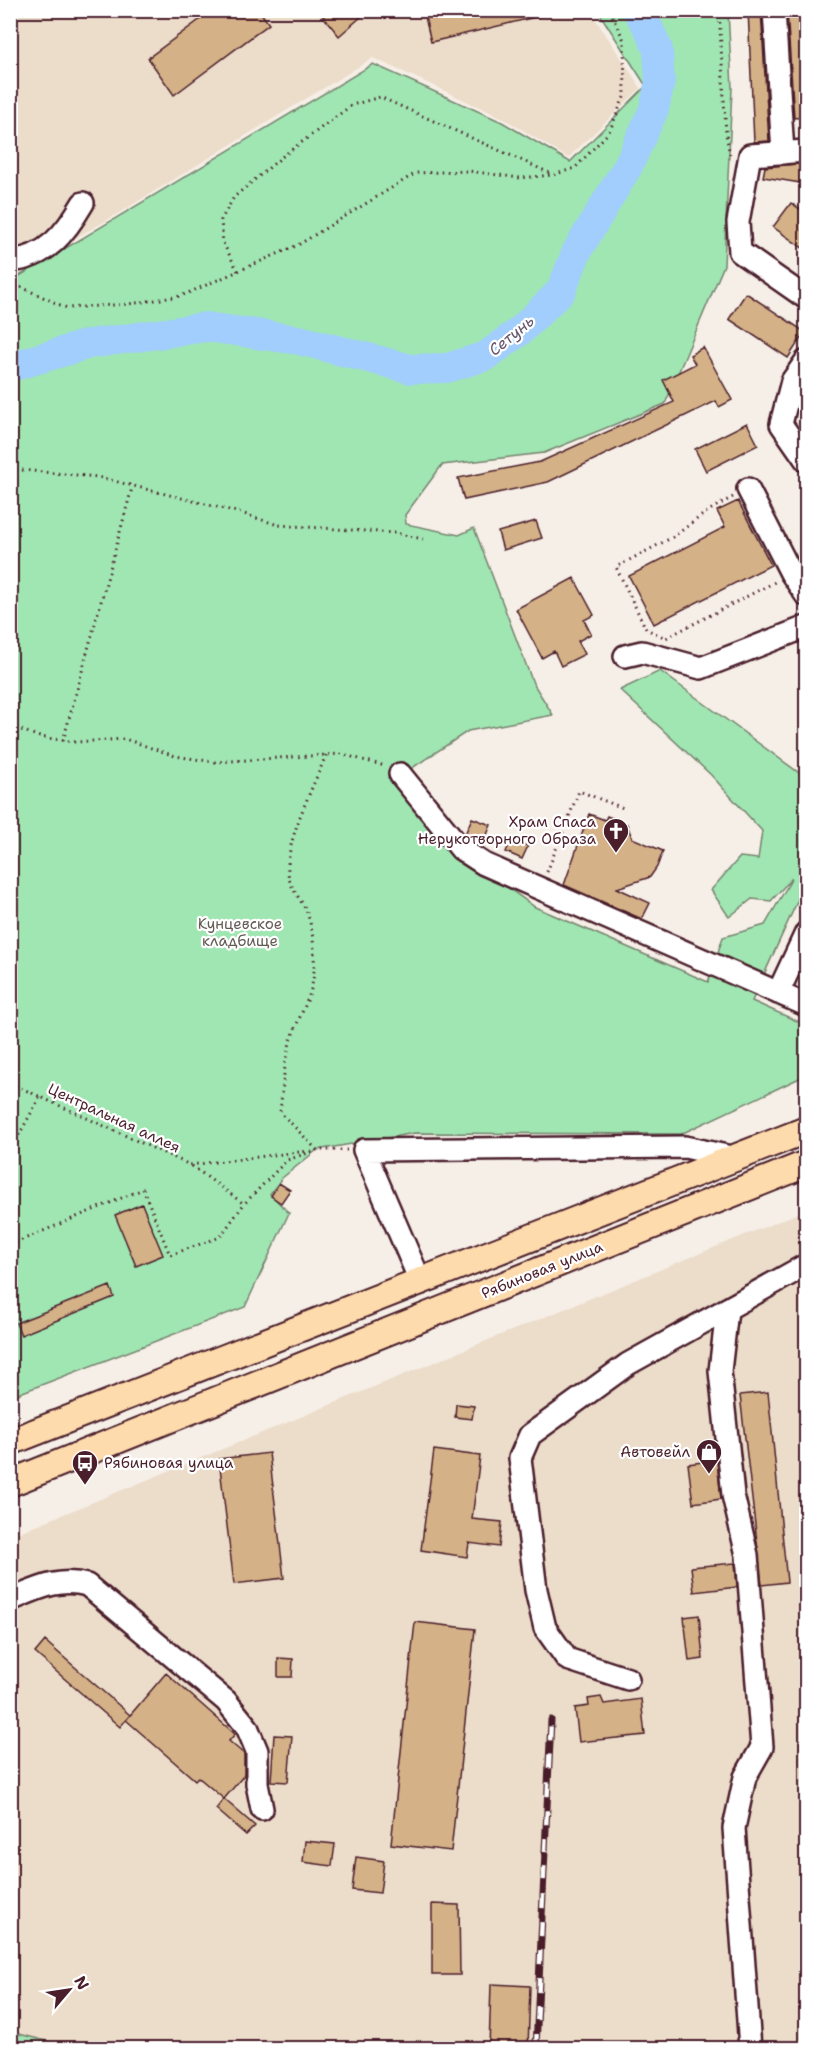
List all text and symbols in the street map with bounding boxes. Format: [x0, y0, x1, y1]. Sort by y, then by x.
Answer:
water label: Сетунь [484, 311, 539, 360]
place label: Храм Спаса Нерукотворного Образа [418, 812, 597, 849]
church icon: Храм Спаса Нерукотворного Образа [601, 816, 631, 854]
park label: Кунцевское кладбище [198, 914, 282, 951]
street label: Центральная аллея [45, 1079, 183, 1157]
street label: Рябиновая улица [478, 1236, 606, 1303]
shop icon: Автовейл [694, 1437, 724, 1475]
place label: Автовейл [620, 1442, 691, 1462]
bus stop icon: Рябиновая улица [70, 1448, 100, 1486]
place label: Рябиновая улица [104, 1453, 234, 1473]
north arrow [39, 1960, 99, 2020]
text: N [69, 1972, 94, 1994]

